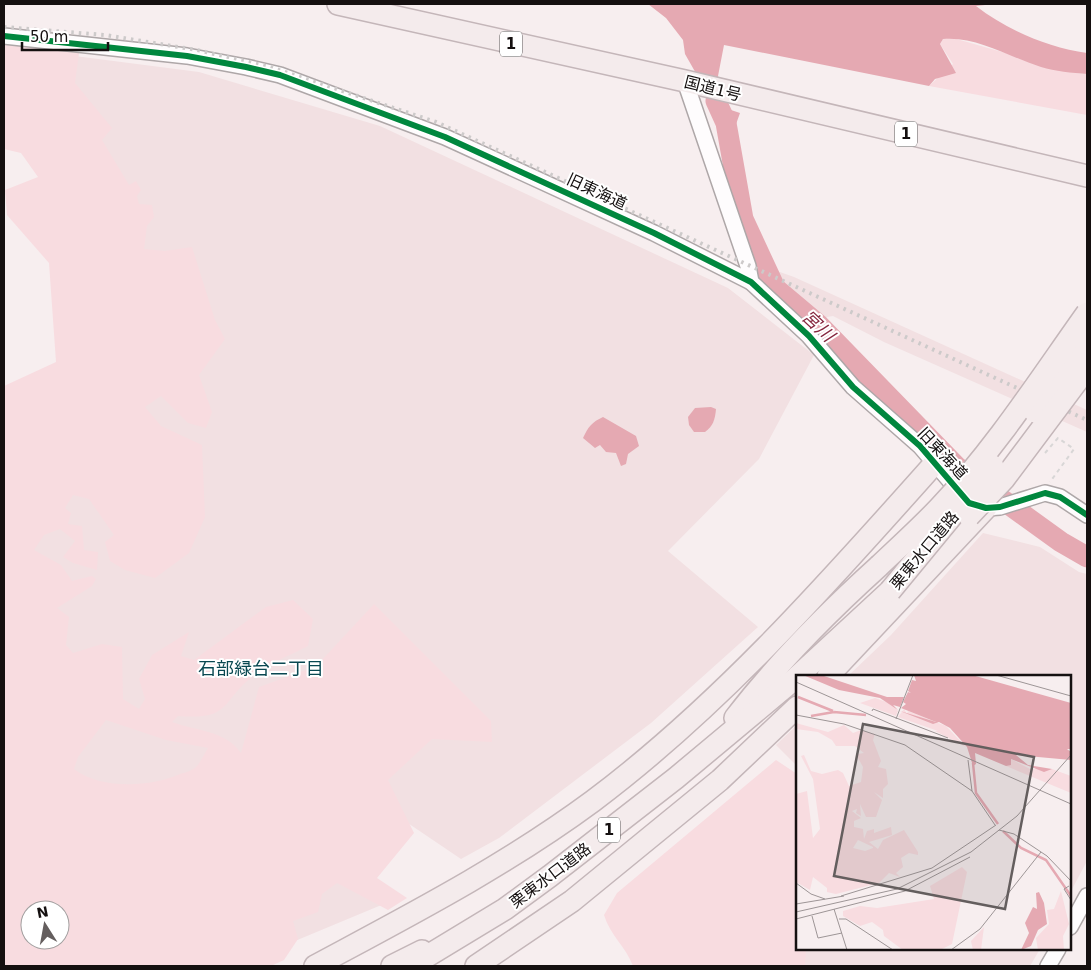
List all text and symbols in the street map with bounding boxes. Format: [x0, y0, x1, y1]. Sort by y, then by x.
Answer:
scale bar [22, 20, 109, 52]
text: 50 m [30, 28, 68, 46]
road number: 1 [500, 32, 522, 56]
street label: 国道1号 [682, 72, 743, 105]
road number: 1 [895, 122, 917, 146]
street label: 旧東海道 [564, 169, 630, 214]
water label: 宮川 [798, 306, 840, 347]
street label: 旧東海道 [914, 423, 971, 483]
street label: 栗東水口道路 [886, 507, 963, 593]
district label: 石部緑台二丁目 [198, 658, 324, 679]
inset map [796, 675, 1071, 950]
road number: 1 [598, 818, 620, 842]
street label: 栗東水口道路 [506, 839, 594, 912]
north arrow [20, 900, 70, 950]
text: N [35, 903, 50, 921]

